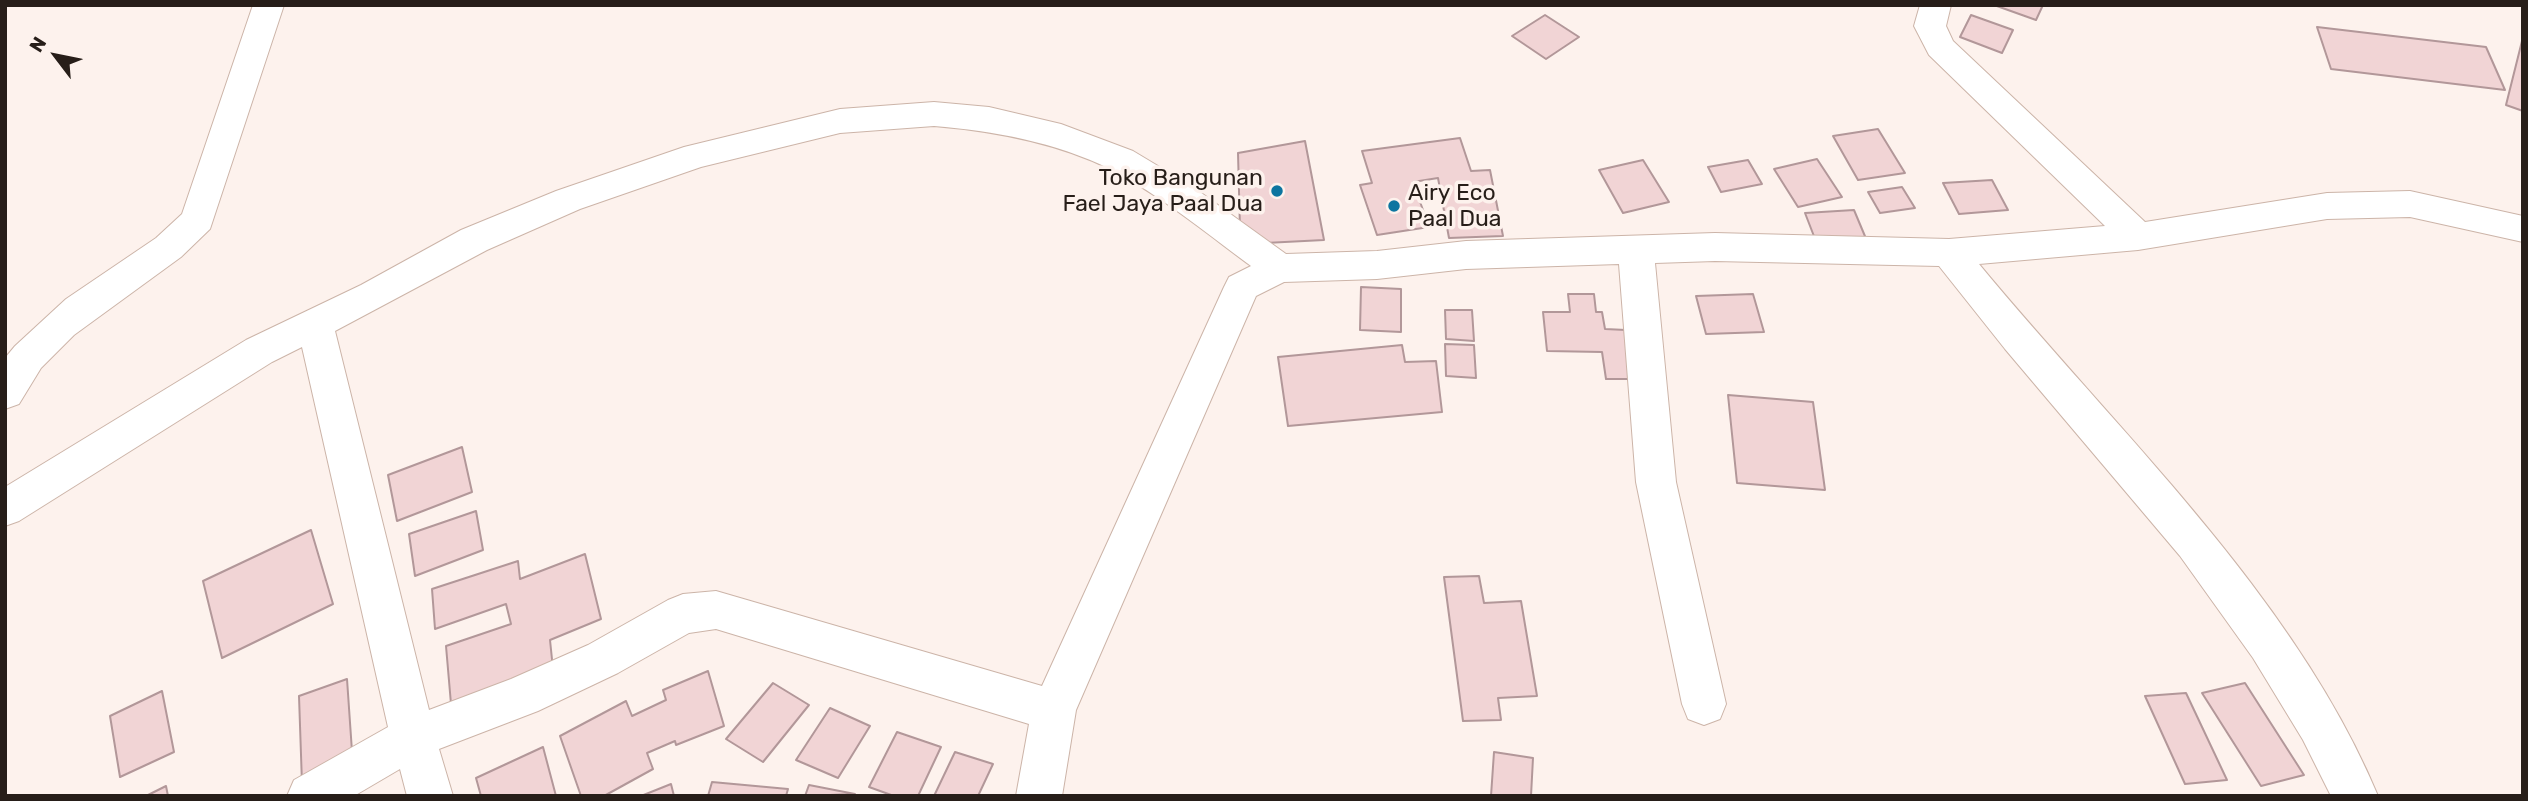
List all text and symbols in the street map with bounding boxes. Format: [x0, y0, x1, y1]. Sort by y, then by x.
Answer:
north arrow [21, 21, 91, 91]
text: N [24, 33, 51, 57]
place label: Toko Bangunan Fael Jaya Paal Dua [1062, 164, 1263, 218]
place label: Airy Eco Paal Dua [1408, 179, 1502, 233]
marker: Toko Bangunan Fael Jaya Paal Dua [1269, 183, 1285, 199]
marker: Airy Eco Paal Dua [1386, 198, 1402, 214]

